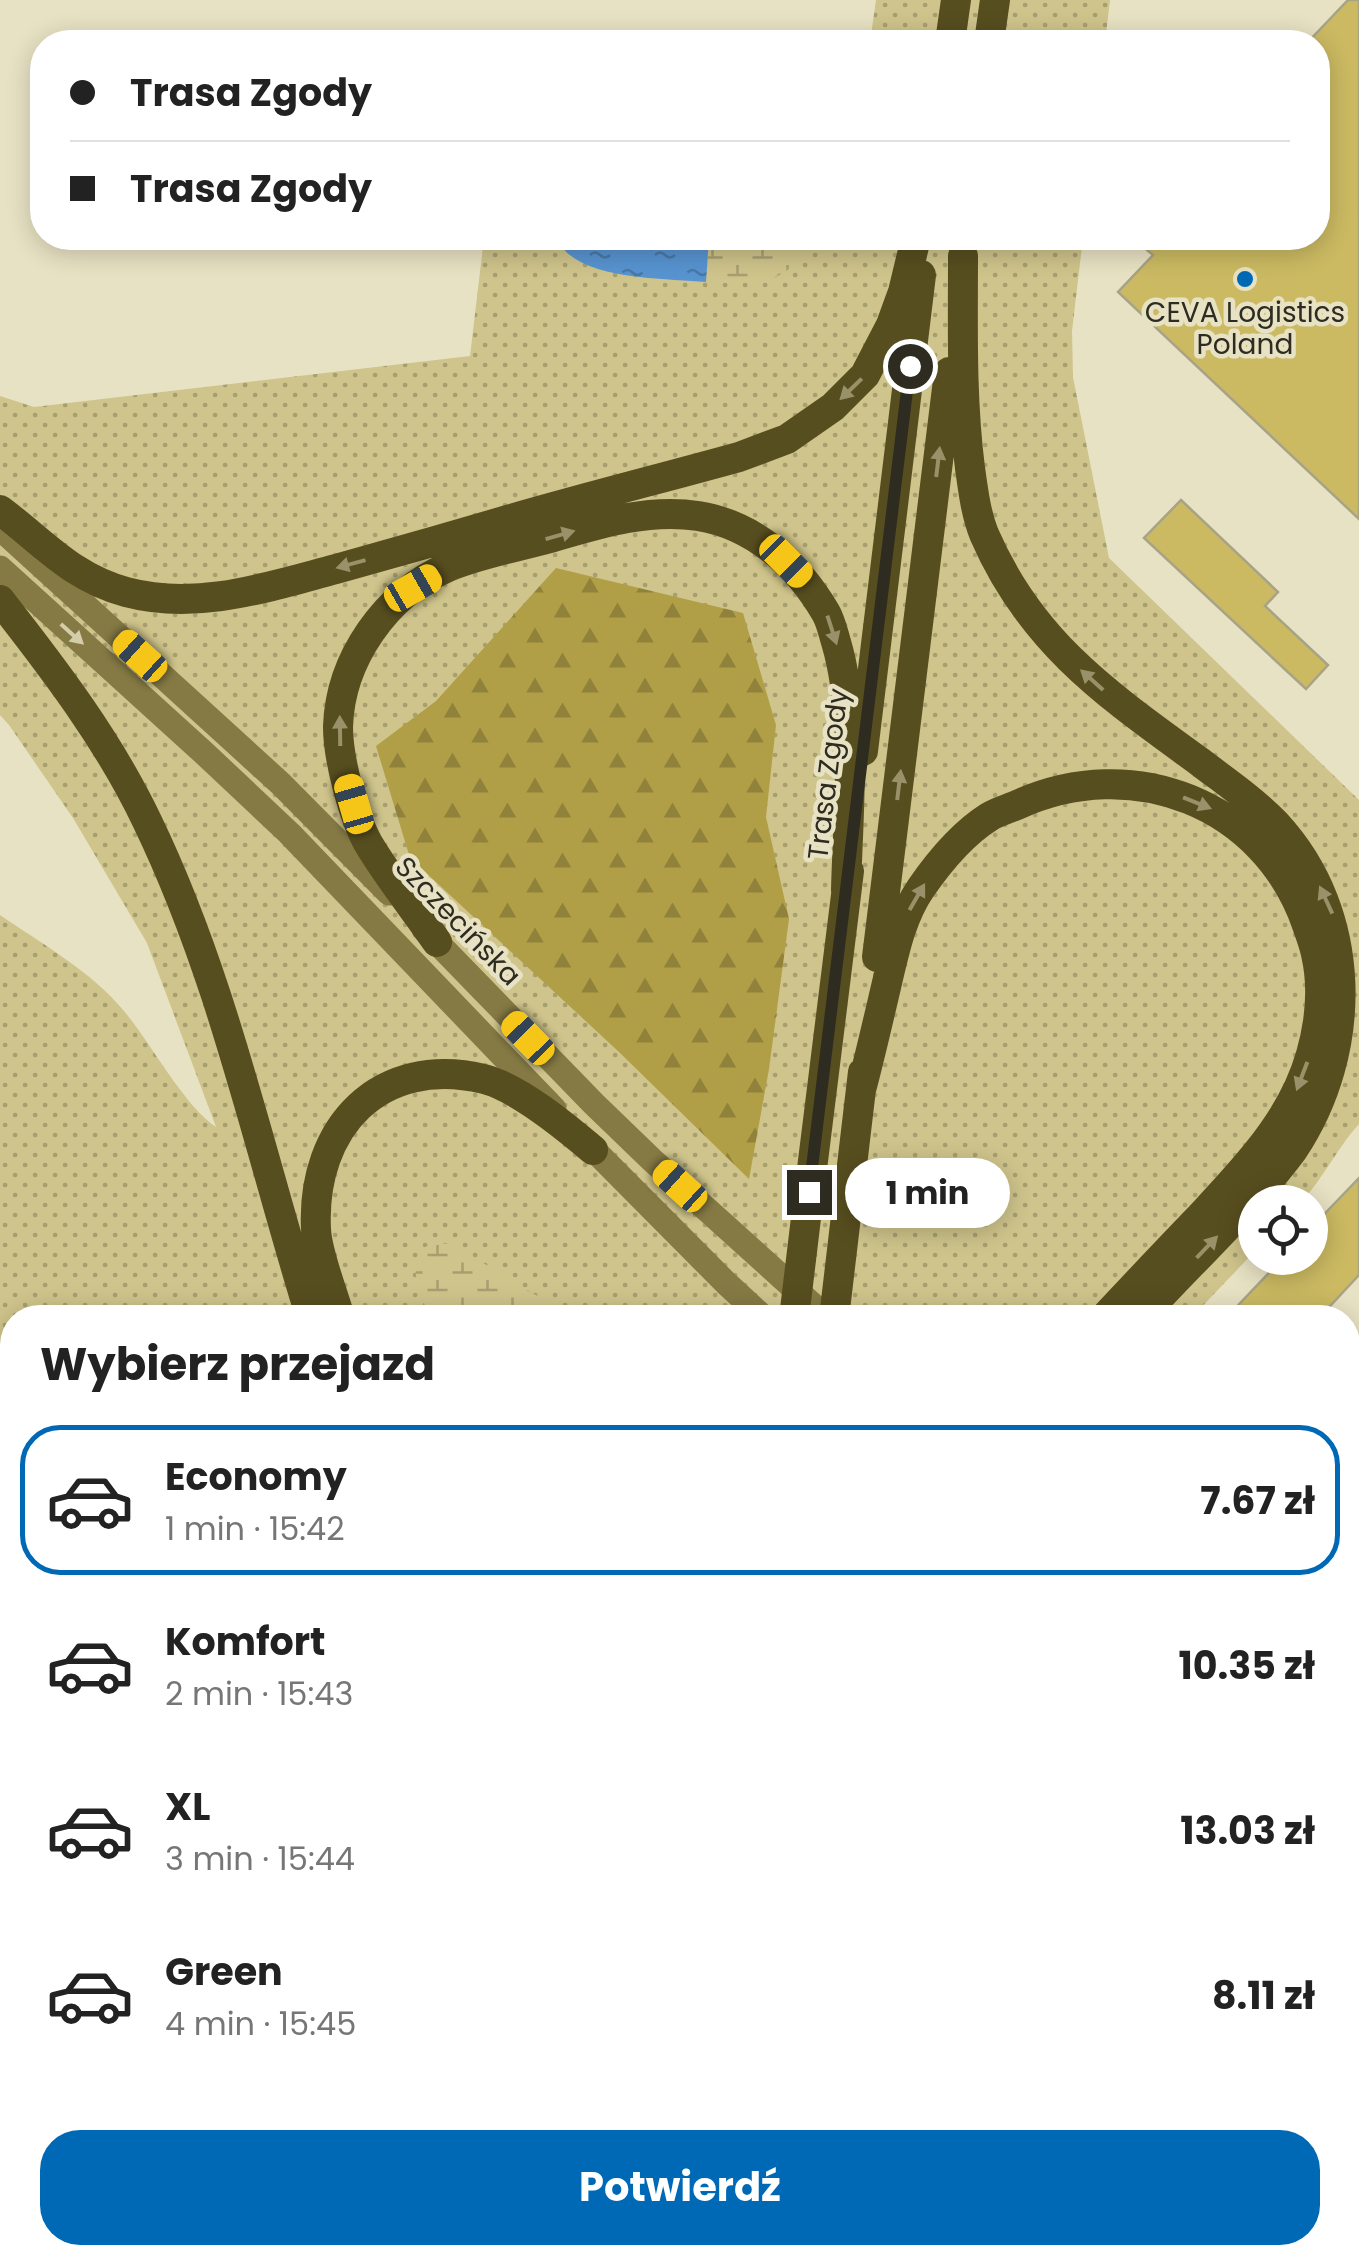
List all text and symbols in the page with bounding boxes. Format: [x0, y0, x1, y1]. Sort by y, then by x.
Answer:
text: Trasa Zgody [130, 66, 372, 119]
text: Trasa Zgody [130, 162, 372, 215]
marker: CEVA Logistics Poland [1234, 268, 1256, 290]
place label: CEVA Logistics Poland [1145, 293, 1345, 364]
route start [888, 344, 933, 389]
one-way arrow [839, 377, 863, 400]
one-way arrow [930, 446, 946, 478]
one-way arrow [545, 527, 576, 542]
car [754, 529, 818, 593]
one-way arrow [335, 557, 366, 573]
car [380, 560, 446, 616]
one-way arrow [825, 615, 840, 645]
one-way arrow [59, 622, 84, 644]
car [108, 625, 172, 687]
one-way arrow [1080, 670, 1105, 692]
street label: Trasa Zgody [798, 686, 858, 862]
one-way arrow [332, 715, 348, 747]
one-way arrow [891, 769, 907, 800]
car [331, 771, 377, 837]
one-way arrow [1182, 795, 1212, 811]
street label: Szczecińska [386, 848, 530, 994]
one-way arrow [908, 882, 925, 911]
one-way arrow [1318, 885, 1335, 914]
car [496, 1006, 560, 1070]
one-way arrow [1294, 1061, 1310, 1091]
car [648, 1155, 712, 1217]
callout: 1 min [844, 1157, 1009, 1227]
route end [787, 1170, 832, 1215]
text: 1 min [886, 1170, 969, 1215]
map controls [1238, 1185, 1328, 1275]
button: locate [1238, 1185, 1328, 1275]
one-way arrow [1195, 1235, 1218, 1259]
text: Wybierz przejazd [40, 1333, 435, 1396]
text: Economy [165, 1450, 347, 1503]
icon: car [45, 1455, 135, 1545]
text: 7.67 zł [1200, 1474, 1315, 1527]
text: 1 min · 15:42 [165, 1506, 345, 1551]
text: Komfort [165, 1615, 326, 1668]
icon: car [45, 1620, 135, 1710]
text: 10.35 zł [1178, 1639, 1315, 1692]
text: 2 min · 15:43 [165, 1671, 353, 1716]
text: XL [165, 1780, 210, 1833]
icon: car [45, 1785, 135, 1875]
text: 13.03 zł [1180, 1804, 1315, 1857]
text: 3 min · 15:44 [165, 1836, 355, 1881]
text: Green [165, 1945, 283, 1998]
icon: car [45, 1950, 135, 2040]
text: 8.11 zł [1212, 1969, 1315, 2022]
text: 4 min · 15:45 [165, 2001, 356, 2046]
button: Potwierdź [40, 2130, 1320, 2245]

